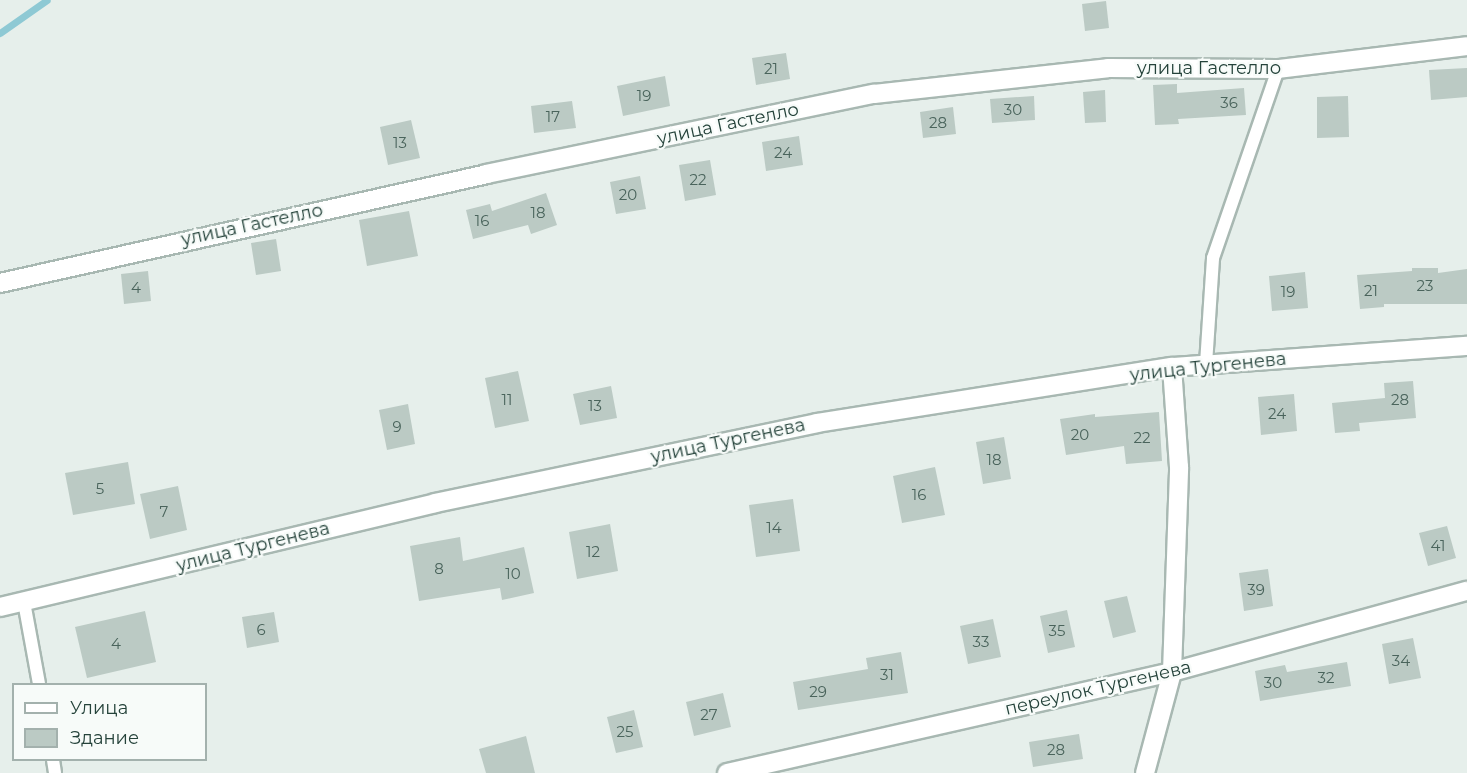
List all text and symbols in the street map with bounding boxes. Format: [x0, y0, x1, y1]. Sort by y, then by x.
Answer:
street label: улица Гастелло [1137, 57, 1281, 79]
house number: 21 [764, 60, 778, 78]
house number: 19 [637, 87, 651, 105]
house number: 36 [1220, 94, 1238, 112]
street label: улица Гастелло [655, 98, 801, 150]
house number: 30 [1004, 101, 1022, 119]
house number: 17 [546, 108, 560, 126]
house number: 28 [929, 114, 947, 132]
house number: 13 [393, 134, 407, 152]
house number: 24 [774, 144, 792, 162]
house number: 22 [689, 171, 707, 189]
house number: 20 [619, 186, 637, 204]
street label: улица Гастелло [179, 199, 325, 251]
house number: 18 [531, 204, 545, 222]
house number: 16 [475, 212, 489, 230]
house number: 23 [1417, 277, 1433, 295]
house number: 4 [131, 279, 141, 297]
house number: 21 [1364, 282, 1378, 300]
house number: 19 [1281, 283, 1295, 301]
street label: улица Тургенева [1129, 348, 1287, 386]
house number: 11 [502, 391, 512, 409]
house number: 28 [1391, 391, 1409, 409]
house number: 13 [588, 397, 602, 415]
house number: 24 [1268, 405, 1286, 423]
street label: улица Тургенева [649, 414, 807, 468]
house number: 9 [392, 418, 402, 436]
house number: 20 [1071, 426, 1089, 444]
house number: 22 [1133, 429, 1151, 447]
house number: 18 [987, 451, 1001, 469]
house number: 5 [96, 480, 104, 498]
house number: 16 [912, 486, 926, 504]
house number: 7 [160, 503, 168, 521]
street label: улица Тургенева [174, 518, 332, 576]
house number: 14 [766, 519, 782, 537]
house number: 41 [1431, 537, 1445, 555]
house number: 12 [586, 543, 600, 561]
house number: 8 [434, 560, 444, 578]
house number: 10 [505, 565, 521, 583]
house number: 39 [1247, 581, 1265, 599]
house number: 6 [256, 621, 266, 639]
house number: 35 [1049, 622, 1065, 640]
house number: 33 [973, 633, 989, 651]
house number: 4 [111, 635, 121, 653]
house number: 34 [1392, 652, 1410, 670]
street label: переулок Тургенева [1003, 656, 1193, 720]
house number: 31 [880, 666, 894, 684]
house number: 32 [1318, 669, 1334, 687]
house number: 30 [1264, 674, 1282, 692]
legend [12, 683, 207, 761]
house number: 29 [809, 683, 827, 701]
text: Улица [70, 697, 128, 719]
house number: 27 [700, 706, 718, 724]
house number: 25 [616, 723, 634, 741]
text: Здание [70, 727, 139, 749]
house number: 28 [1047, 741, 1065, 759]

